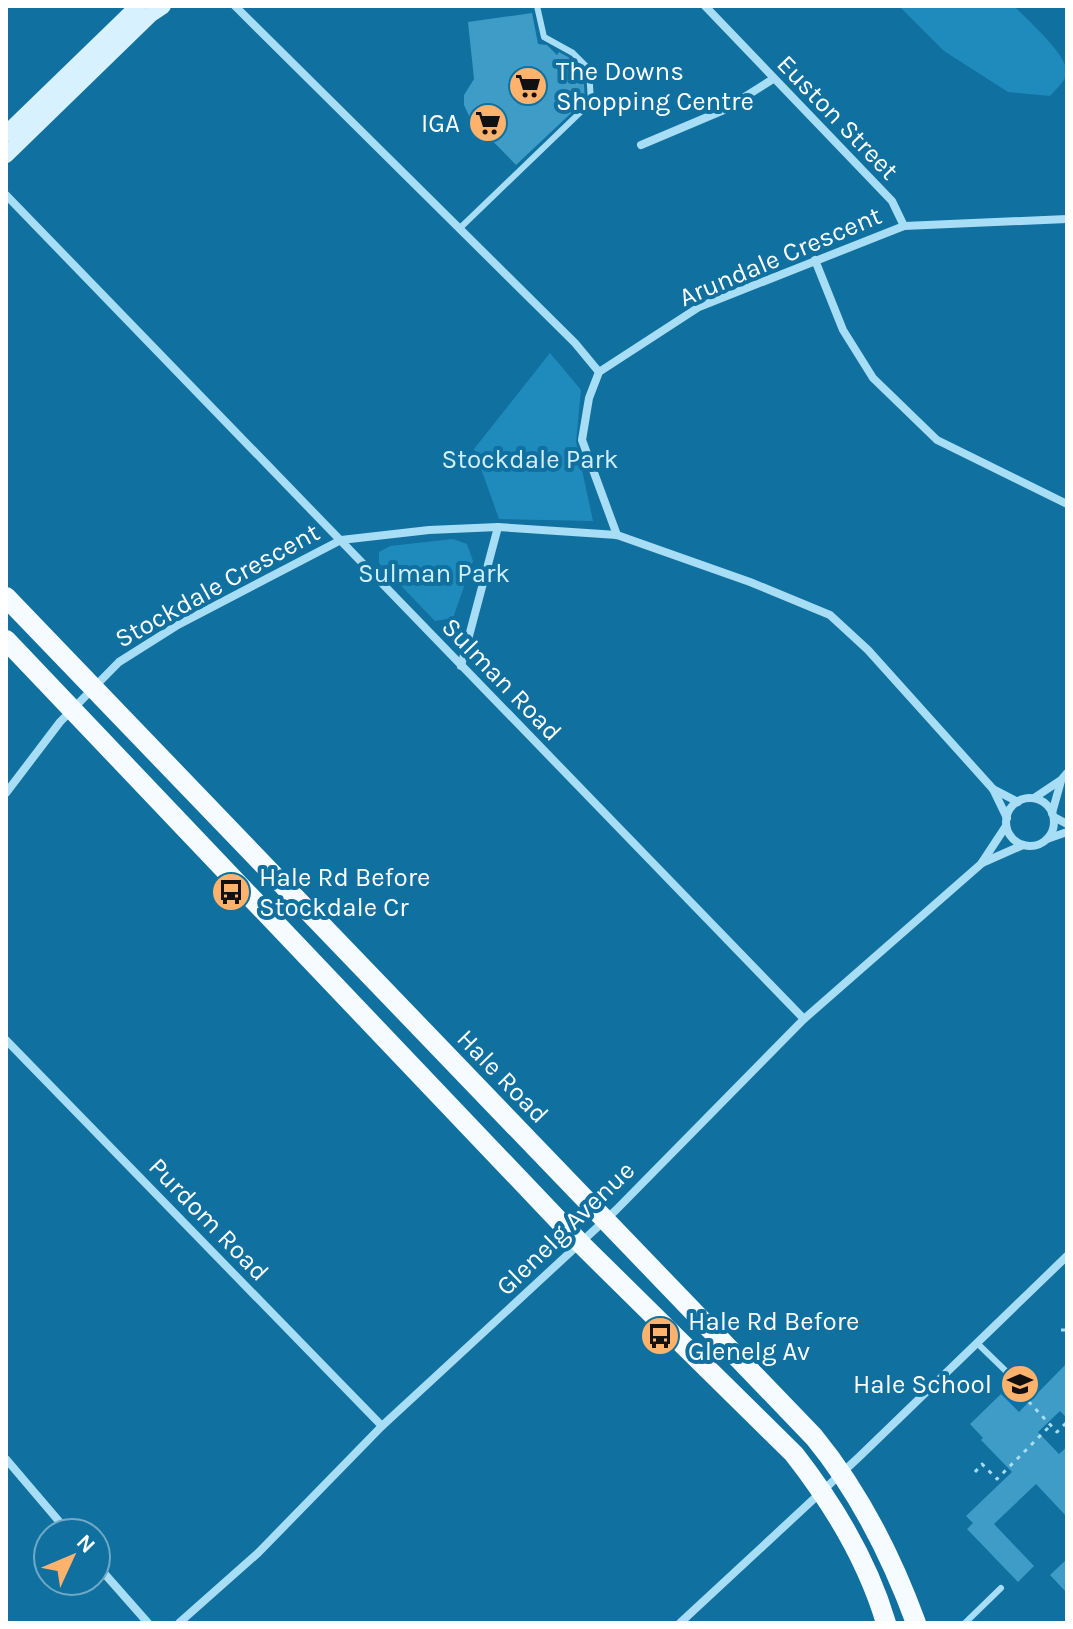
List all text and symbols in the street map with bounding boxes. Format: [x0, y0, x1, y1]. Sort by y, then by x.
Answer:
street label: Euston Street [770, 49, 905, 186]
place label: The Downs Shopping Centre [556, 56, 754, 117]
supermarket icon: The Downs Shopping Centre [507, 65, 549, 107]
supermarket icon: IGA [467, 102, 509, 144]
place label: IGA [421, 108, 460, 139]
street label: Arundale Crescent [674, 200, 886, 313]
park label: Stockdale Park [441, 444, 619, 475]
street label: Stockdale Crescent [110, 516, 325, 654]
park label: Sulman Park [358, 558, 510, 589]
street label: Sulman Road [435, 611, 568, 747]
place label: Hale Rd Before Stockdale Cr [259, 862, 430, 923]
bus stop icon: Hale Rd Before Stockdale Cr [210, 871, 252, 913]
street label: Hale Road [450, 1023, 555, 1130]
street label: Purdom Road [142, 1151, 275, 1287]
street label: Glenelg Avenue [490, 1155, 641, 1302]
place label: Hale Rd Before Glenelg Av [688, 1306, 859, 1367]
bus stop icon: Hale Rd Before Glenelg Av [639, 1315, 681, 1357]
school or university icon: Hale School [999, 1363, 1041, 1405]
place label: Hale School [853, 1369, 992, 1400]
north arrow [32, 1517, 112, 1597]
text: N [71, 1529, 101, 1559]

